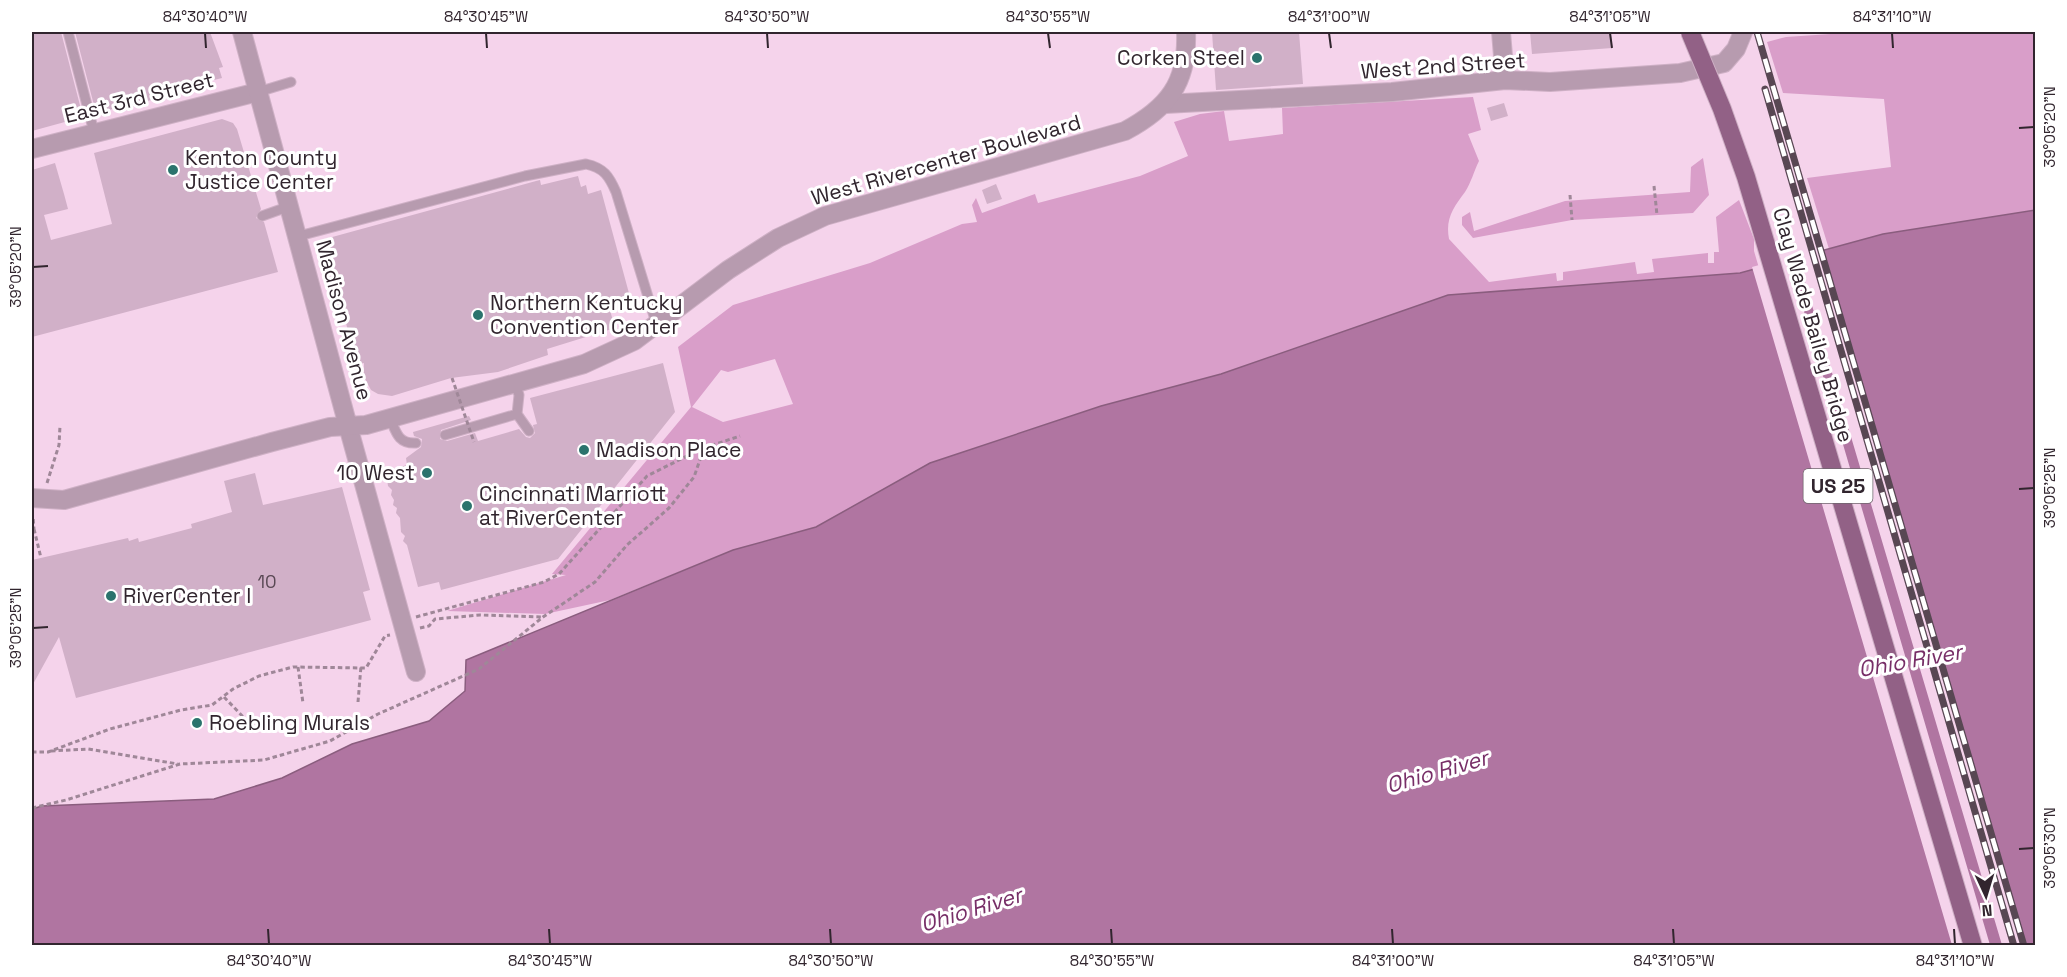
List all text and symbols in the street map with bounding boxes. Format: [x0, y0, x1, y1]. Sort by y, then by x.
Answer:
text: 84°30'40"W [163, 7, 247, 26]
text: 84°30'45"W [444, 7, 528, 26]
text: 84°30'50"W [725, 7, 809, 26]
text: 84°30'55"W [1006, 7, 1090, 26]
text: 84°31'00"W [1288, 7, 1370, 26]
text: 84°31'05"W [1569, 7, 1651, 26]
text: 84°31'10"W [1853, 7, 1931, 26]
place label: Corken Steel [1117, 44, 1245, 71]
street label: West 2nd Street [1360, 46, 1526, 85]
marker: Corken Steel [1250, 51, 1264, 65]
street label: East 3rd Street [61, 66, 216, 129]
text: 39°05'20"N [2040, 86, 2059, 168]
street label: West Rivercenter Boulevard [808, 108, 1084, 211]
place label: Kenton County Justice Center [185, 144, 337, 195]
marker: Kenton County Justice Center [166, 163, 180, 177]
street label: Clay Wade Bailey Bridge [1767, 204, 1860, 445]
text: 39°05'20"N [6, 226, 25, 308]
street label: Madison Avenue [310, 237, 379, 403]
place label: Northern Kentucky Convention Center [490, 289, 683, 340]
marker: Northern Kentucky Convention Center [471, 308, 485, 322]
place label: Madison Place [596, 436, 742, 463]
marker: Madison Place [577, 443, 591, 457]
text: 39°05'25"N [2040, 448, 2059, 528]
place label: 10 West [337, 459, 415, 486]
marker: 10 West [420, 466, 434, 480]
road number: US 25 [1804, 469, 1872, 503]
place label: Cincinnati Marriott at RiverCenter [479, 480, 666, 531]
marker: Cincinnati Marriott at RiverCenter [460, 499, 474, 513]
house number: 10 [257, 570, 277, 593]
place label: RiverCenter I [123, 582, 251, 609]
text: 39°05'25"N [6, 588, 25, 668]
marker: RiverCenter I [104, 589, 118, 603]
water label: Ohio River [1856, 637, 1967, 683]
place label: Roebling Murals [209, 709, 370, 736]
marker: Roebling Murals [190, 716, 204, 730]
water label: Ohio River [1383, 742, 1494, 799]
text: 39°05'30"N [2040, 807, 2059, 889]
north arrow [1956, 866, 2016, 926]
water label: Ohio River [917, 879, 1028, 938]
text: N [1981, 900, 1993, 921]
text: 84°30'40"W [227, 951, 311, 970]
text: 84°30'45"W [508, 951, 592, 970]
text: 84°30'50"W [789, 951, 873, 970]
text: 84°30'55"W [1070, 951, 1154, 970]
text: 84°31'00"W [1352, 951, 1434, 970]
text: 84°31'05"W [1633, 951, 1715, 970]
text: 84°31'10"W [1916, 951, 1994, 970]

